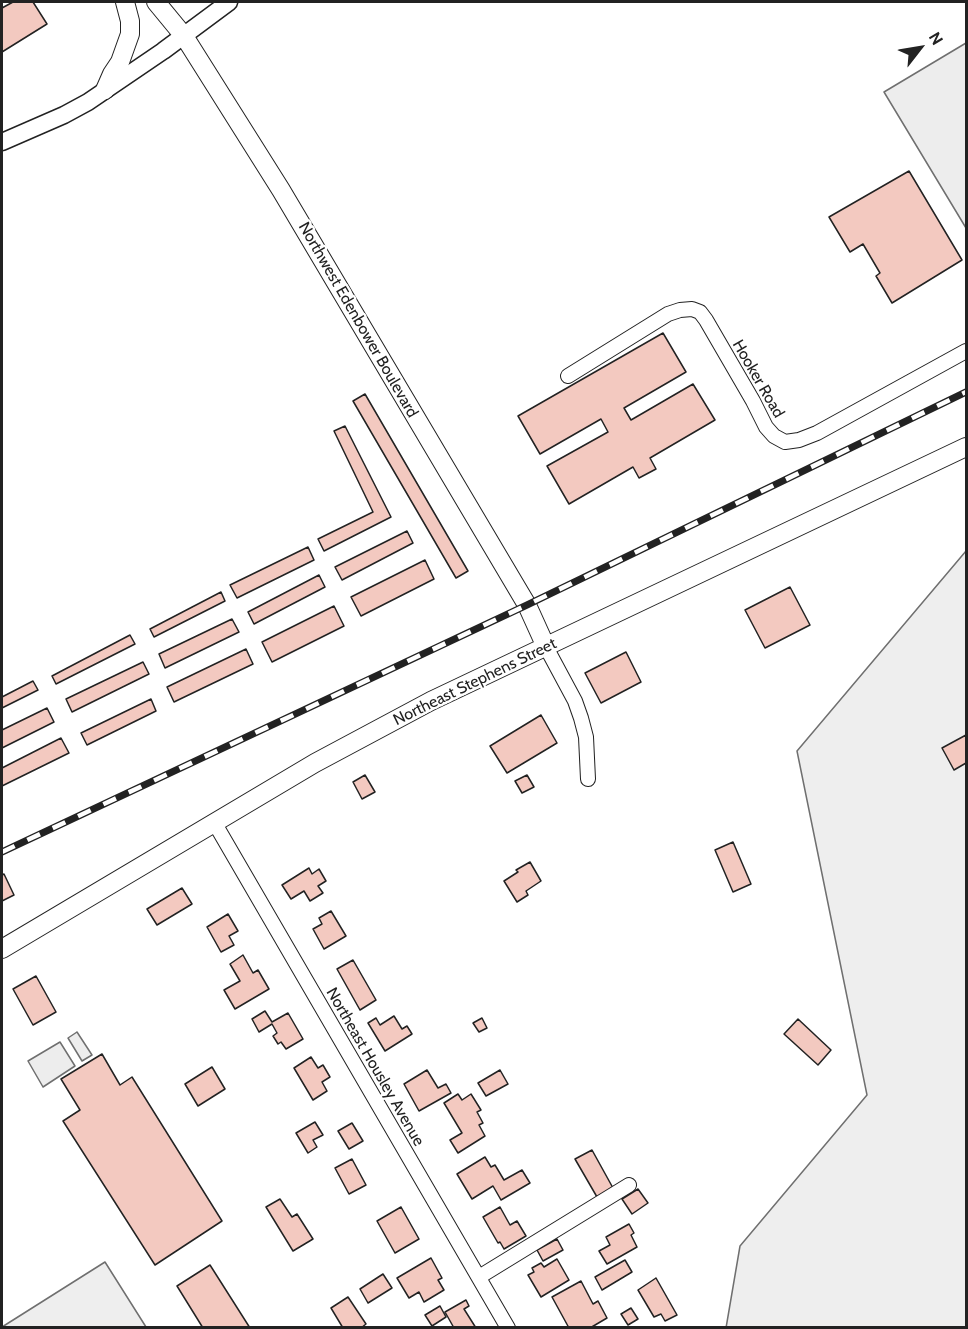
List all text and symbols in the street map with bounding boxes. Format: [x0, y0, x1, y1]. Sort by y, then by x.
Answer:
north arrow [890, 18, 950, 78]
text: N [925, 29, 947, 48]
street label: Northwest Edenbower Boulevard [294, 219, 422, 421]
street label: Hooker Road [728, 337, 788, 421]
street label: Northeast Stephens Street [390, 634, 560, 730]
street label: Northeast Housley Avenue [322, 984, 428, 1150]

